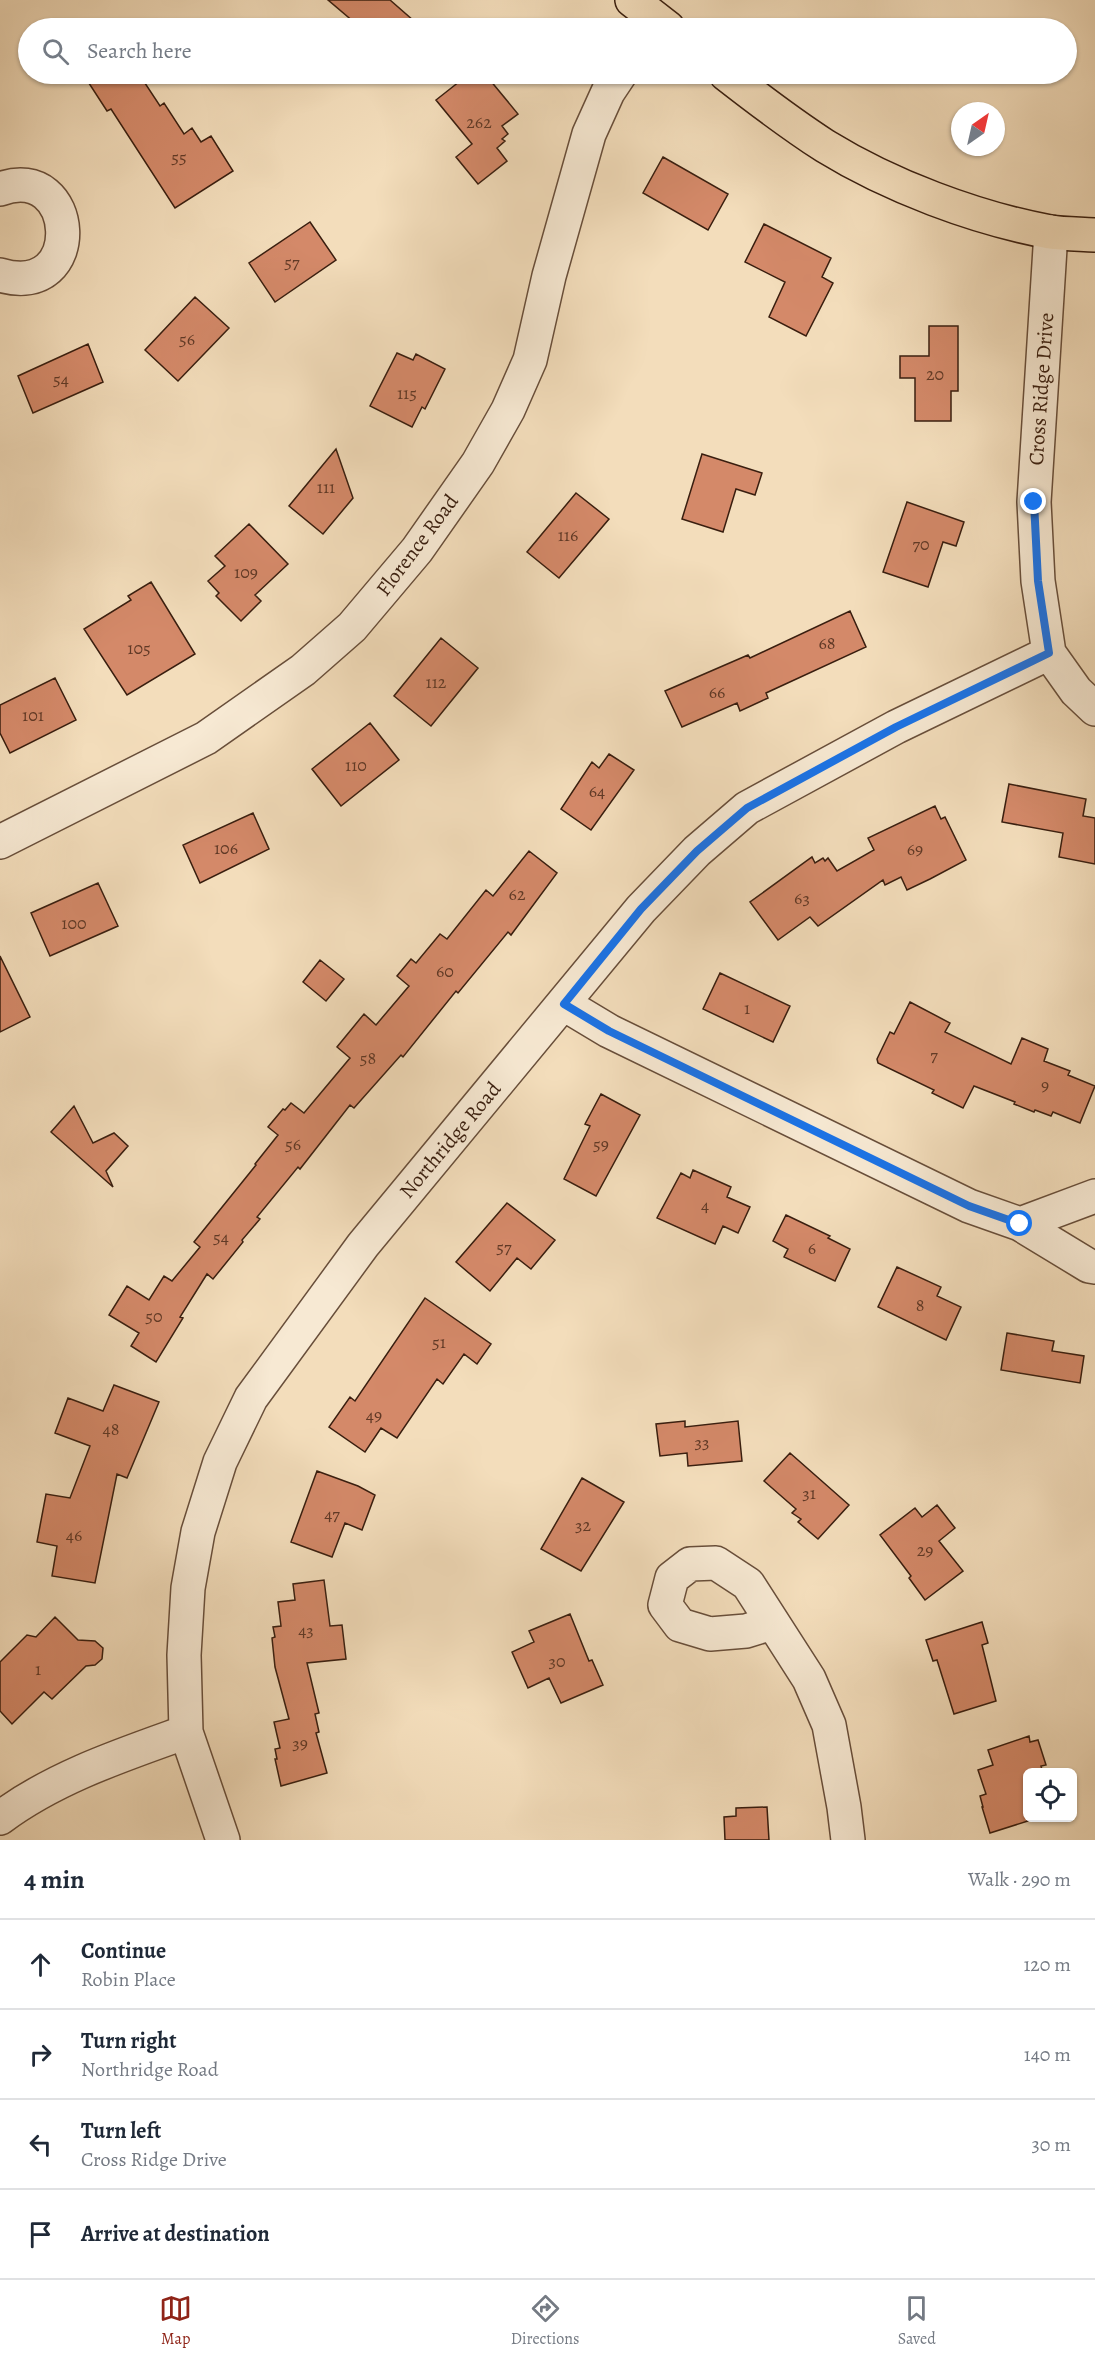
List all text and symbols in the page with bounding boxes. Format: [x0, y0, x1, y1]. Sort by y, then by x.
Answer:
search box [18, 18, 1077, 84]
icon: search [39, 35, 72, 68]
text: Search here [87, 36, 192, 66]
north arrow [951, 102, 1005, 156]
house number: 262 [466, 110, 492, 134]
house number: 55 [171, 145, 187, 169]
house number: 57 [284, 250, 300, 274]
street label: Cross Ridge Drive [1022, 312, 1060, 466]
house number: 56 [179, 327, 195, 351]
house number: 20 [926, 362, 944, 386]
house number: 54 [53, 367, 69, 391]
house number: 115 [397, 381, 417, 405]
house number: 111 [317, 475, 335, 499]
street label: Florence Road [369, 488, 465, 602]
route end [1020, 488, 1046, 514]
house number: 116 [558, 523, 578, 547]
house number: 70 [912, 532, 930, 556]
house number: 109 [234, 560, 258, 584]
house number: 68 [818, 631, 836, 655]
house number: 105 [127, 636, 151, 660]
house number: 112 [426, 670, 447, 694]
house number: 66 [709, 680, 725, 704]
house number: 101 [22, 703, 44, 727]
house number: 110 [345, 753, 367, 777]
house number: 64 [589, 779, 605, 803]
house number: 106 [214, 836, 238, 860]
house number: 69 [907, 837, 923, 861]
house number: 62 [509, 882, 526, 906]
house number: 63 [794, 886, 810, 910]
house number: 100 [61, 911, 87, 935]
house number: 60 [436, 959, 454, 983]
house number: 1 [744, 996, 750, 1020]
house number: 7 [930, 1043, 938, 1067]
house number: 58 [360, 1046, 376, 1070]
house number: 9 [1041, 1073, 1049, 1097]
street label: Northridge Road [393, 1075, 508, 1204]
house number: 56 [285, 1132, 301, 1156]
house number: 59 [593, 1132, 609, 1156]
house number: 4 [701, 1193, 709, 1217]
route start [1006, 1210, 1032, 1236]
house number: 54 [213, 1225, 229, 1249]
house number: 57 [496, 1235, 512, 1259]
house number: 6 [808, 1236, 816, 1260]
house number: 8 [916, 1293, 924, 1317]
house number: 50 [145, 1304, 163, 1328]
house number: 51 [432, 1330, 446, 1354]
house number: 49 [366, 1403, 382, 1427]
house number: 48 [103, 1417, 119, 1441]
house number: 33 [695, 1430, 709, 1454]
house number: 31 [802, 1481, 816, 1505]
house number: 47 [324, 1502, 340, 1526]
house number: 32 [575, 1513, 591, 1537]
house number: 46 [66, 1523, 82, 1547]
house number: 29 [917, 1538, 933, 1562]
house number: 43 [298, 1618, 314, 1642]
house number: 30 [548, 1649, 566, 1673]
house number: 1 [35, 1657, 41, 1681]
house number: 39 [292, 1731, 308, 1755]
map controls [1023, 1768, 1077, 1822]
button: locate [1023, 1768, 1077, 1822]
text: 4 min [24, 1862, 85, 1897]
text: Walk · 290 m [968, 1866, 1071, 1893]
text: Continue [81, 1936, 166, 1966]
icon: ahead [24, 1948, 57, 1981]
text: 120 m [1023, 1951, 1071, 1978]
text: Robin Place [81, 1966, 176, 1993]
text: Turn right [81, 2026, 177, 2056]
icon: right [24, 2038, 57, 2071]
text: 140 m [1024, 2041, 1071, 2068]
text: Northridge Road [81, 2056, 219, 2083]
text: Turn left [81, 2116, 161, 2146]
icon: left [24, 2128, 57, 2161]
text: 30 m [1031, 2131, 1071, 2158]
text: Cross Ridge Drive [81, 2146, 227, 2173]
icon: arrive [24, 2218, 57, 2251]
text: Arrive at destination [81, 2219, 270, 2249]
tab: Map [159, 2292, 192, 2350]
tab: Directions [511, 2292, 579, 2350]
tab: Saved [898, 2292, 936, 2350]

